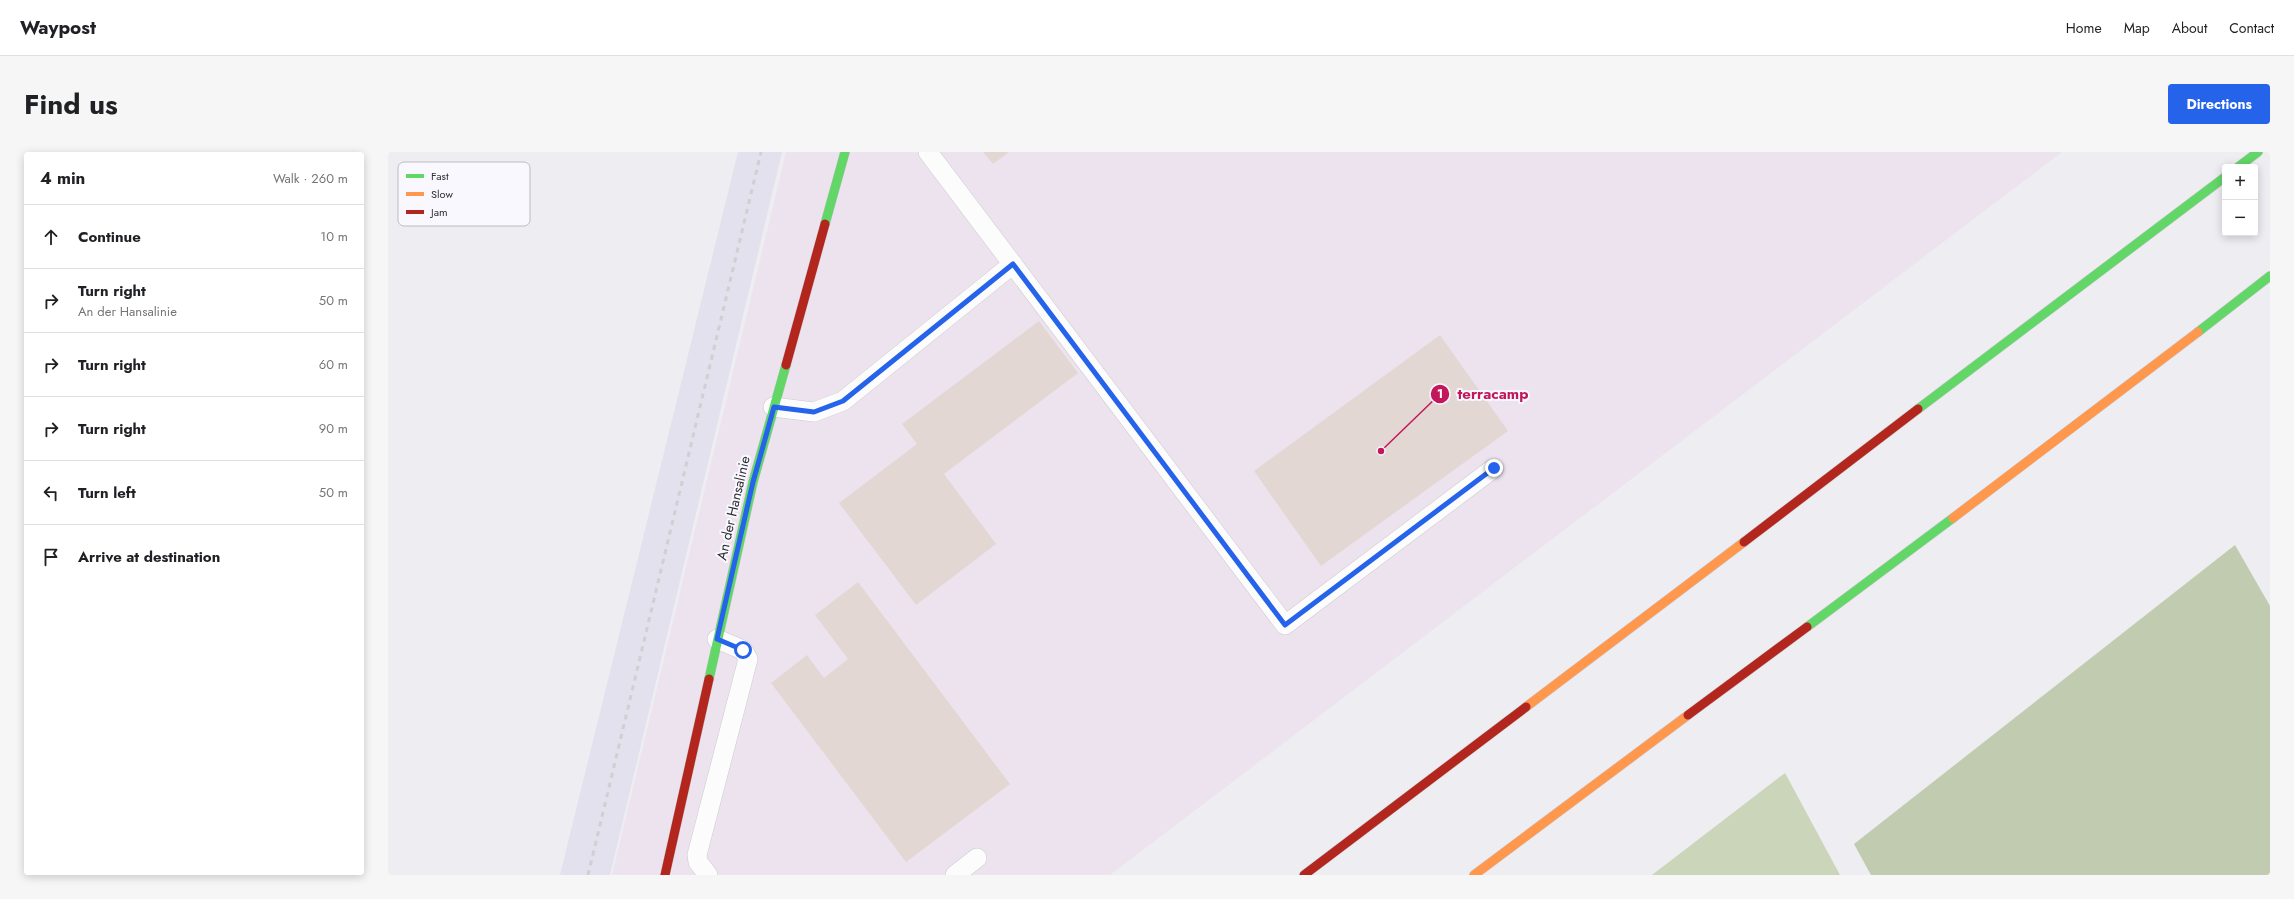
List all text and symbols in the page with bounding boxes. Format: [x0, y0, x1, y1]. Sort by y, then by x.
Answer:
text: Waypost [20, 14, 96, 41]
text: Home [2066, 18, 2102, 38]
text: Map [2124, 18, 2150, 38]
text: About [2172, 18, 2207, 38]
text: Contact [2229, 18, 2274, 38]
text: Find us [24, 84, 118, 125]
button: Directions [2168, 84, 2270, 124]
legend [398, 162, 530, 226]
map controls [2222, 164, 2258, 236]
button: + [2222, 164, 2258, 200]
text: 4 min [40, 166, 85, 190]
text: Fast [431, 168, 449, 184]
text: Walk · 260 m [273, 169, 348, 188]
text: Slow [431, 186, 453, 202]
button: − [2222, 200, 2258, 236]
text: Jam [429, 204, 448, 220]
icon: ahead [40, 226, 62, 248]
text: Continue [78, 226, 141, 248]
text: 10 m [320, 227, 348, 246]
text: Turn right [78, 280, 146, 302]
icon: right [40, 290, 62, 312]
text: 50 m [319, 291, 348, 310]
text: An der Hansalinie [78, 302, 177, 321]
icon: right [40, 354, 62, 376]
text: Turn right [78, 354, 146, 376]
text: 60 m [319, 355, 348, 374]
callout: terracamp [1430, 380, 1536, 407]
text: terracamp [1458, 383, 1528, 405]
text: 1 [1437, 385, 1443, 403]
icon: right [40, 418, 62, 440]
text: Turn right [78, 418, 146, 440]
text: 90 m [319, 419, 348, 438]
street label: An der Hansalinie [711, 454, 755, 562]
route end [1485, 459, 1503, 477]
icon: left [40, 482, 62, 504]
text: Turn left [78, 482, 136, 504]
text: 50 m [319, 483, 348, 502]
icon: arrive [40, 546, 62, 568]
text: Arrive at destination [78, 546, 220, 568]
route start [734, 641, 752, 659]

